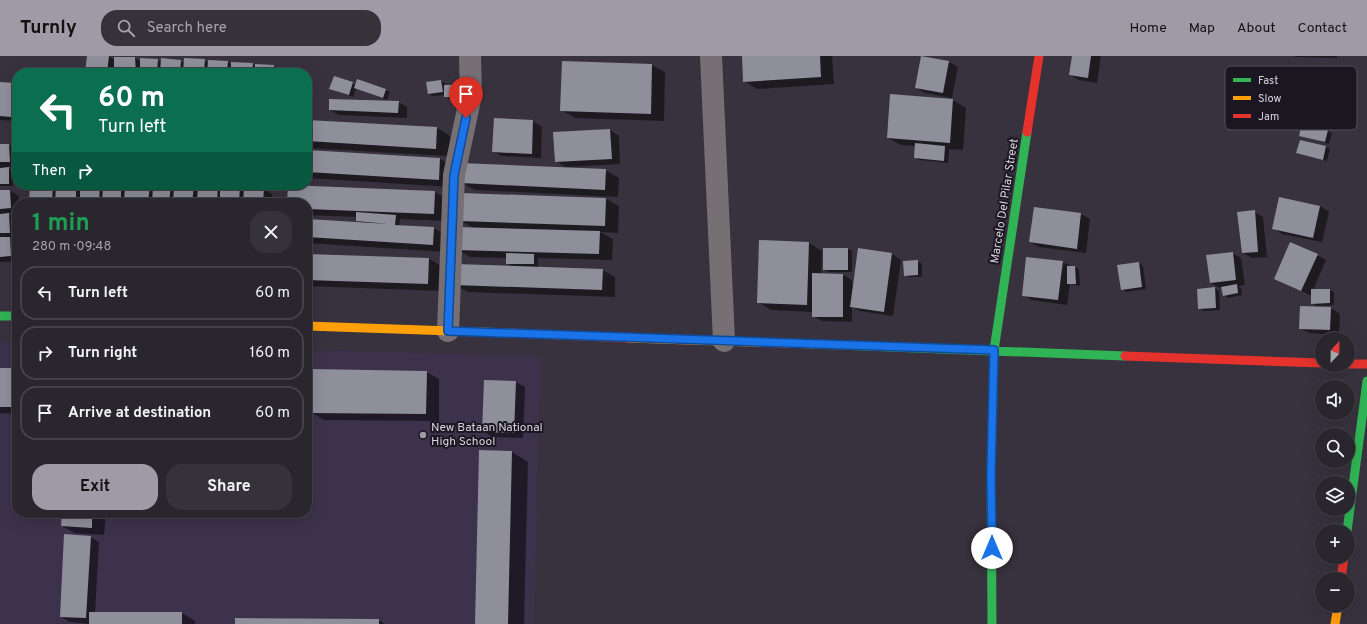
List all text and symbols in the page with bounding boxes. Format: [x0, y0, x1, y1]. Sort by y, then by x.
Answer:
search box [101, 10, 381, 46]
text: Turnly [20, 16, 77, 40]
icon: search [115, 17, 137, 39]
text: Search here [147, 19, 227, 38]
text: Home [1130, 20, 1167, 37]
text: Map [1189, 20, 1215, 37]
text: About [1237, 20, 1276, 37]
text: Contact [1298, 20, 1347, 37]
legend [1225, 66, 1357, 130]
text: Fast [1258, 74, 1278, 88]
pin [449, 77, 483, 118]
text: 60 m [98, 81, 165, 117]
icon: arrive [455, 83, 477, 105]
icon: left [32, 84, 84, 136]
text: Slow [1258, 92, 1281, 106]
text: Jam [1258, 110, 1279, 124]
text: Turn left [98, 116, 166, 139]
street label: Marcelo Del Pilar Street [987, 137, 1023, 265]
icon: right [74, 160, 96, 182]
text: Then [32, 162, 66, 181]
text: 1 min [32, 209, 90, 239]
button: close [250, 211, 292, 253]
text: 280 m · 09:48 [32, 239, 111, 255]
icon: left [34, 282, 56, 304]
text: Turn left [68, 284, 128, 303]
text: 60 m [255, 284, 290, 303]
north arrow [1315, 332, 1355, 372]
map controls [1315, 332, 1355, 612]
icon: right [34, 342, 56, 364]
text: Turn right [68, 344, 137, 363]
text: 160 m [250, 344, 290, 363]
button: sound [1315, 380, 1355, 420]
icon: arrive [34, 402, 56, 424]
text: Arrive at destination [68, 404, 211, 423]
text: 60 m [255, 404, 290, 423]
place label: New Bataan National High School [431, 420, 543, 450]
button: search [1315, 428, 1355, 468]
marker: New Bataan National High School [418, 430, 428, 440]
button: Exit [32, 464, 158, 510]
button: Share [166, 464, 292, 510]
button: layers [1315, 476, 1355, 516]
button: + [1315, 524, 1355, 564]
position arrow [971, 527, 1013, 569]
button: − [1315, 572, 1355, 612]

